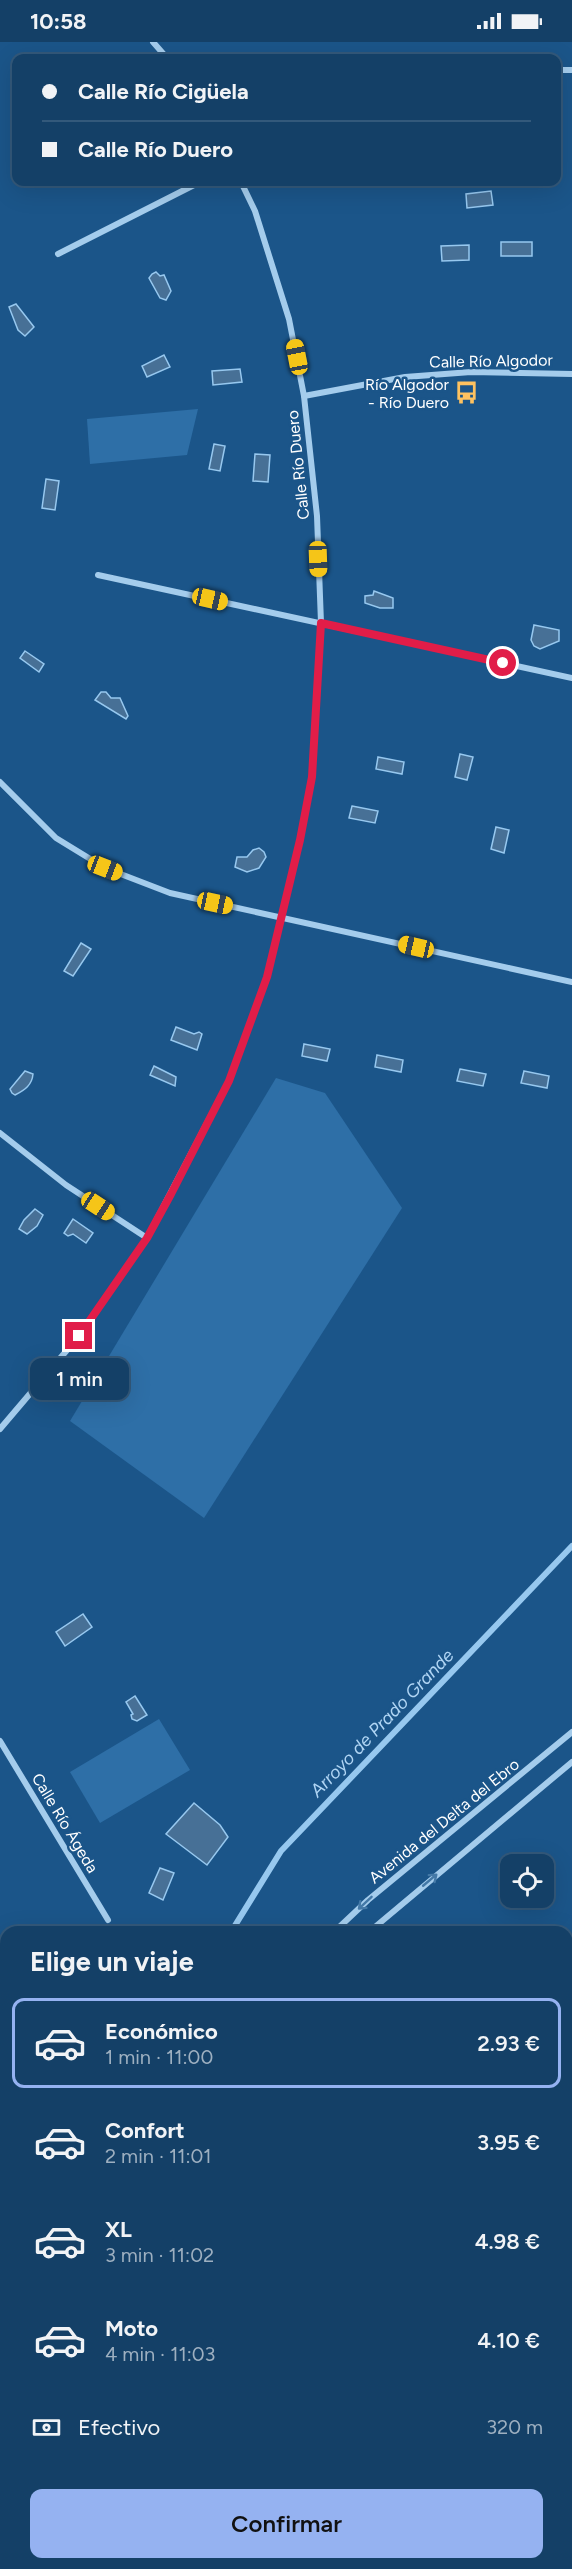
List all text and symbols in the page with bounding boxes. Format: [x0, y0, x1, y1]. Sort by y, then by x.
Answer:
text: 10:58 [30, 8, 86, 35]
text: Calle Río Cigüela [78, 78, 249, 105]
text: Calle Río Duero [78, 136, 233, 163]
car [285, 338, 309, 376]
street label: Calle Río Algodor [429, 350, 553, 372]
place label: Río Algodor - Río Duero [365, 375, 450, 412]
bus stop icon: Río Algodor - Río Duero [454, 380, 480, 406]
street label: Calle Río Duero [283, 409, 313, 521]
car [308, 541, 328, 577]
car [190, 586, 230, 612]
route start [489, 649, 516, 676]
car [85, 853, 125, 883]
car [196, 890, 234, 916]
car [396, 934, 436, 960]
car [78, 1189, 118, 1223]
route end [65, 1322, 92, 1349]
callout: 1 min [29, 1357, 128, 1399]
text: 1 min [56, 1367, 103, 1391]
water label: Arroyo de Prado Grande [305, 1644, 458, 1802]
street label: Avenida del Delta del Ebro [365, 1755, 523, 1887]
street label: Calle Río Ágeda [28, 1770, 102, 1876]
map controls [500, 1854, 554, 1908]
button: locate [500, 1854, 554, 1908]
one-way arrow [422, 1874, 438, 1887]
one-way arrow [358, 1896, 373, 1910]
text: Elige un viaje [30, 1945, 194, 1978]
icon: car [33, 2016, 87, 2070]
text: Económico [105, 2018, 218, 2045]
text: 2.93 € [477, 2030, 540, 2057]
text: 1 min · 11:00 [105, 2045, 213, 2069]
icon: car [33, 2115, 87, 2169]
text: Confort [105, 2117, 185, 2144]
text: 3.95 € [477, 2129, 540, 2156]
text: 2 min · 11:01 [105, 2144, 212, 2168]
icon: car [33, 2214, 87, 2268]
text: XL [105, 2216, 132, 2243]
text: 4.98 € [475, 2228, 540, 2255]
text: 3 min · 11:02 [105, 2243, 214, 2267]
icon: car [33, 2313, 87, 2367]
text: Moto [105, 2315, 158, 2342]
text: 4.10 € [477, 2327, 540, 2354]
text: 4 min · 11:03 [105, 2342, 215, 2366]
icon: cash [30, 2411, 63, 2444]
text: Efectivo [78, 2414, 160, 2441]
text: 320 m [486, 2415, 543, 2439]
button: Confirmar [30, 2489, 543, 2558]

